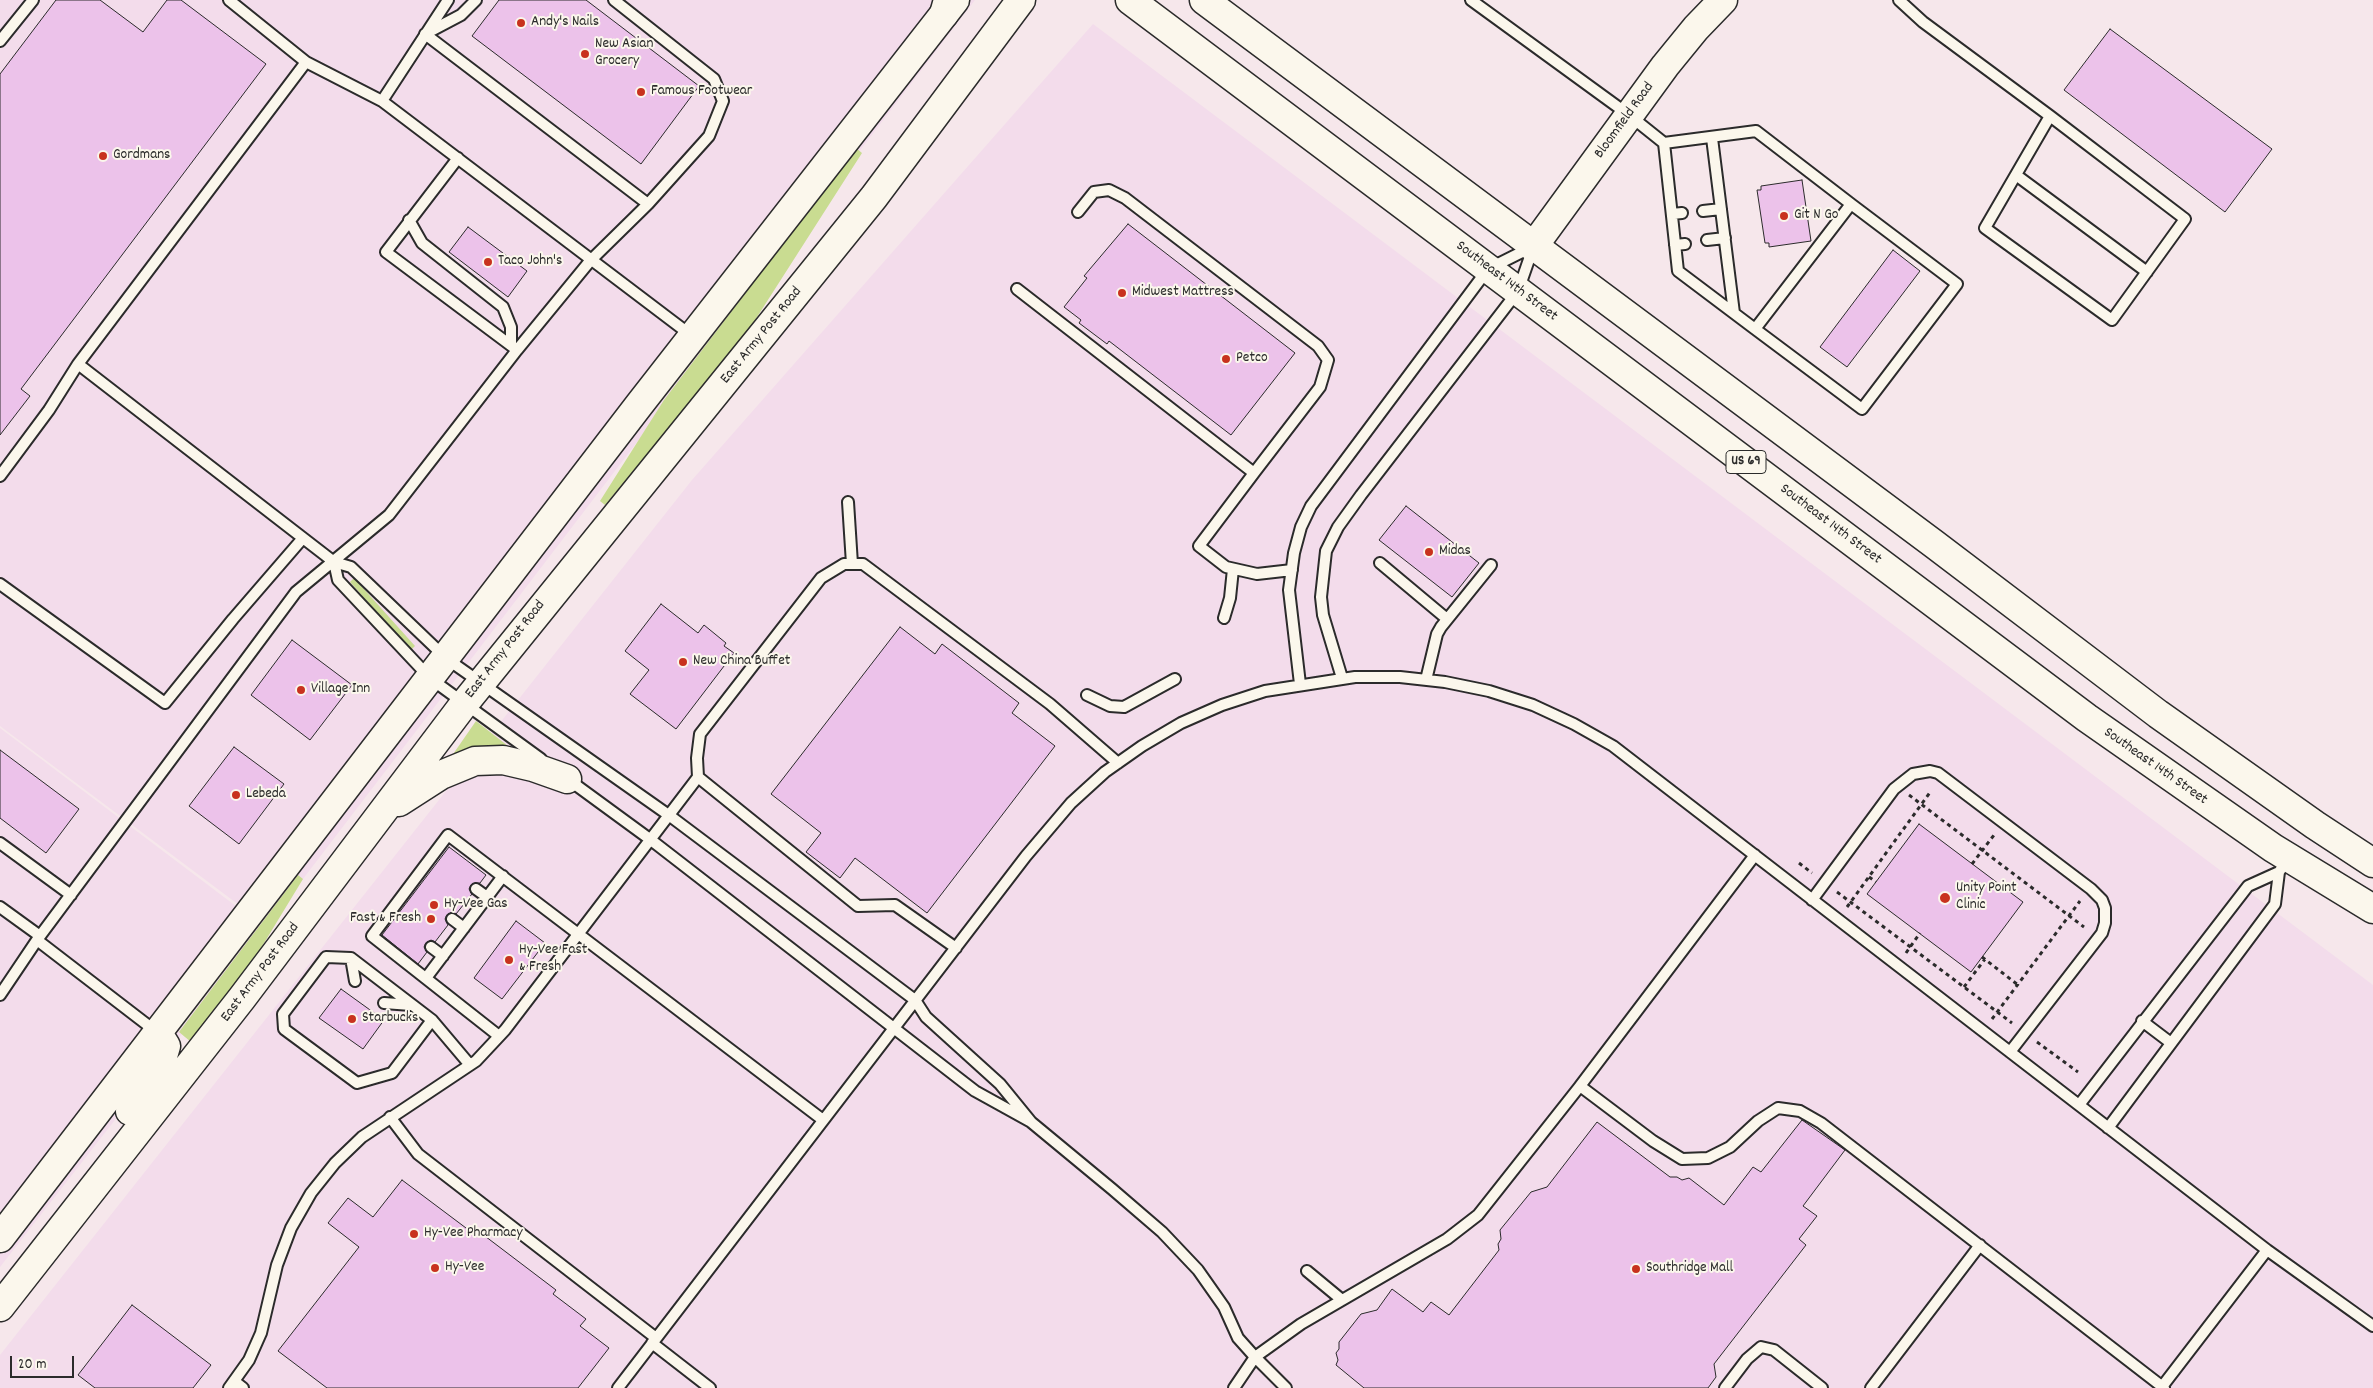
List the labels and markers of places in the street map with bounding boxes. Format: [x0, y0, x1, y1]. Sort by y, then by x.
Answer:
place label: Andy's Nails [531, 14, 599, 32]
marker: Andy's Nails [515, 17, 527, 29]
place label: New Asian Grocery [595, 36, 653, 71]
marker: New Asian Grocery [579, 48, 591, 60]
place label: Famous Footwear [651, 83, 752, 101]
marker: Famous Footwear [635, 86, 647, 98]
place label: Gordmans [113, 147, 170, 165]
marker: Gordmans [97, 150, 109, 162]
place label: Git N Go [1794, 207, 1838, 225]
marker: Git N Go [1778, 210, 1790, 222]
place label: Taco John's [498, 253, 562, 271]
marker: Taco John's [482, 256, 494, 268]
place label: Midwest Mattress [1132, 284, 1234, 302]
marker: Midwest Mattress [1116, 287, 1128, 299]
place label: Petco [1236, 350, 1268, 368]
marker: Petco [1220, 353, 1232, 365]
place label: Midas [1439, 543, 1471, 561]
marker: Midas [1423, 546, 1435, 558]
place label: New China Buffet [693, 653, 790, 671]
marker: New China Buffet [677, 656, 689, 668]
place label: Village Inn [311, 681, 370, 699]
marker: Village Inn [295, 684, 307, 696]
place label: Lebeda [246, 786, 286, 804]
marker: Lebeda [230, 789, 242, 801]
place label: Unity Point Clinic [1956, 880, 2017, 915]
marker: Unity Point Clinic [1938, 891, 1952, 905]
place label: Hy-Vee Gas [444, 896, 508, 914]
marker: Hy-Vee Gas [428, 899, 440, 911]
place label: Fast & Fresh [350, 910, 421, 928]
marker: Fast & Fresh [425, 913, 437, 925]
place label: Hy-Vee Fast & Fresh [519, 942, 587, 977]
marker: Hy-Vee Fast & Fresh [503, 954, 515, 966]
place label: Starbucks [362, 1010, 418, 1028]
marker: Starbucks [346, 1013, 358, 1025]
place label: Hy-Vee Pharmacy [424, 1225, 522, 1243]
marker: Hy-Vee Pharmacy [408, 1228, 420, 1240]
place label: Hy-Vee [445, 1259, 484, 1277]
place label: Southridge Mall [1646, 1260, 1733, 1278]
marker: Hy-Vee [429, 1262, 441, 1274]
marker: Southridge Mall [1630, 1263, 1642, 1275]

